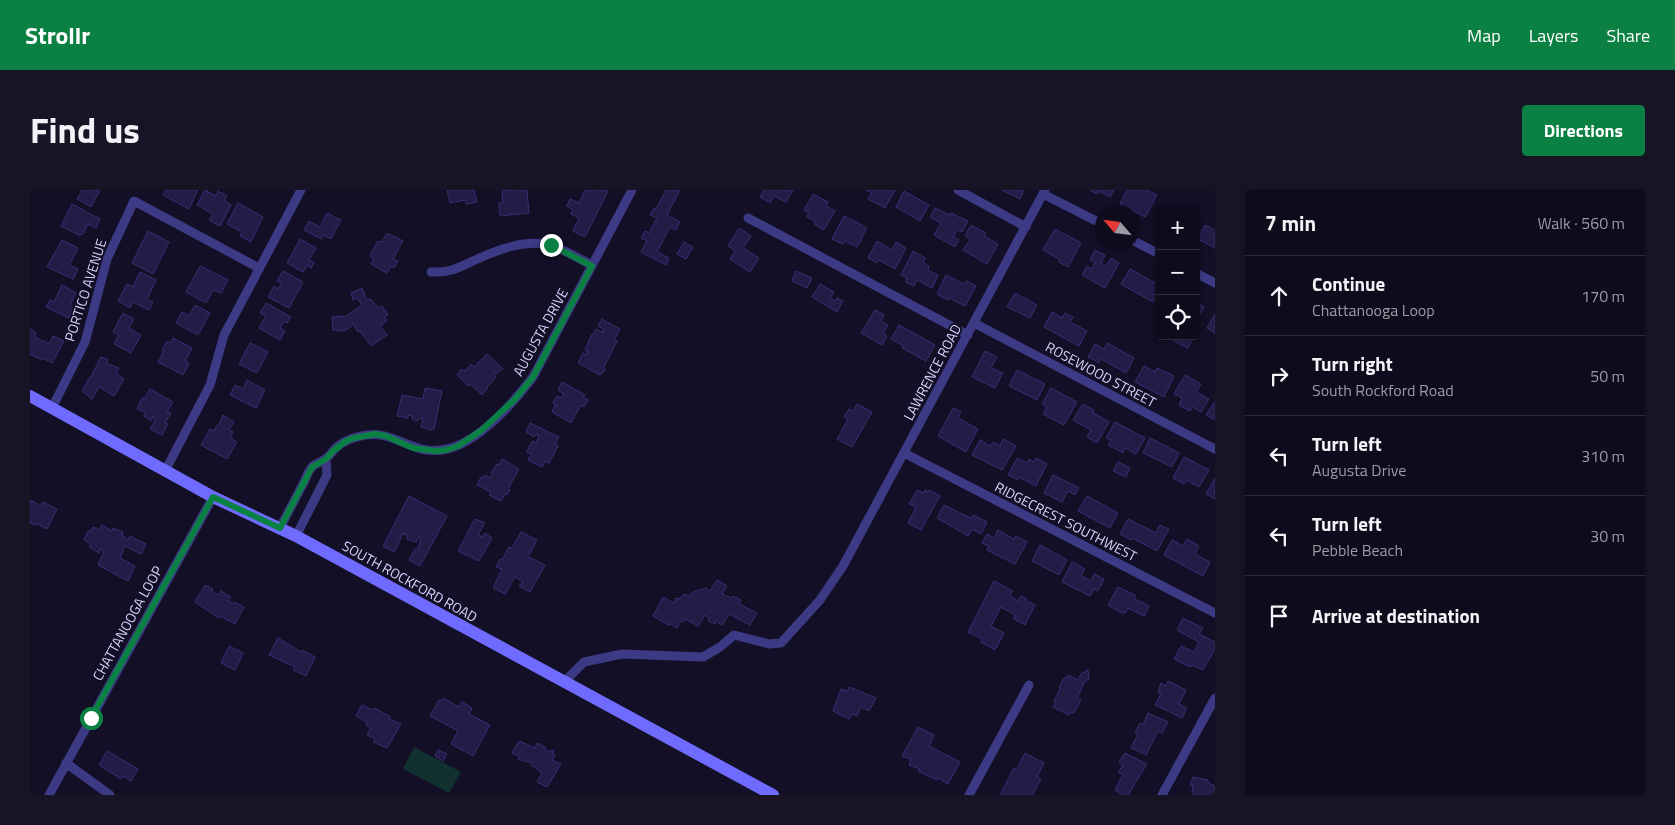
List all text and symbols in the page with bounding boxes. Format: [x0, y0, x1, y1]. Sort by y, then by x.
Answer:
text: Strollr [25, 17, 90, 53]
text: Map [1467, 22, 1501, 49]
text: Layers [1529, 22, 1578, 49]
text: Share [1606, 22, 1650, 49]
text: Find us [30, 103, 140, 157]
button: Directions [1522, 105, 1645, 156]
north arrow [1095, 205, 1140, 250]
map controls [1155, 205, 1200, 340]
button: + [1155, 205, 1200, 250]
text: 7 min [1265, 207, 1316, 239]
text: Walk · 560 m [1537, 211, 1625, 235]
route end [540, 234, 563, 257]
street label: PORTICO AVENUE [59, 236, 112, 344]
button: − [1155, 250, 1200, 295]
text: Continue [1312, 269, 1385, 298]
icon: ahead [1265, 282, 1293, 310]
street label: AUGUSTA DRIVE [507, 284, 573, 380]
text: 170 m [1581, 284, 1625, 308]
button: locate [1155, 295, 1200, 340]
text: Chattanooga Loop [1312, 298, 1435, 322]
street label: LAWRENCE ROAD [898, 320, 966, 424]
street label: ROSEWOOD STREET [1042, 336, 1161, 412]
text: Turn right [1312, 349, 1393, 378]
icon: right [1265, 362, 1293, 390]
text: 50 m [1590, 364, 1625, 388]
text: South Rockford Road [1312, 378, 1454, 402]
text: Turn left [1312, 429, 1382, 458]
icon: left [1265, 442, 1293, 470]
text: 310 m [1581, 444, 1625, 468]
text: Augusta Drive [1312, 458, 1406, 482]
street label: RIDGECREST SOUTHWEST [991, 476, 1141, 566]
text: Turn left [1312, 509, 1382, 538]
icon: left [1265, 522, 1293, 550]
text: 30 m [1590, 524, 1625, 548]
street label: SOUTH ROCKFORD ROAD [339, 535, 481, 627]
text: Pebble Beach [1312, 538, 1403, 562]
street label: CHATTANOOGA LOOP [87, 562, 167, 684]
text: Arrive at destination [1312, 601, 1480, 630]
icon: arrive [1265, 602, 1293, 630]
route start [80, 707, 103, 730]

